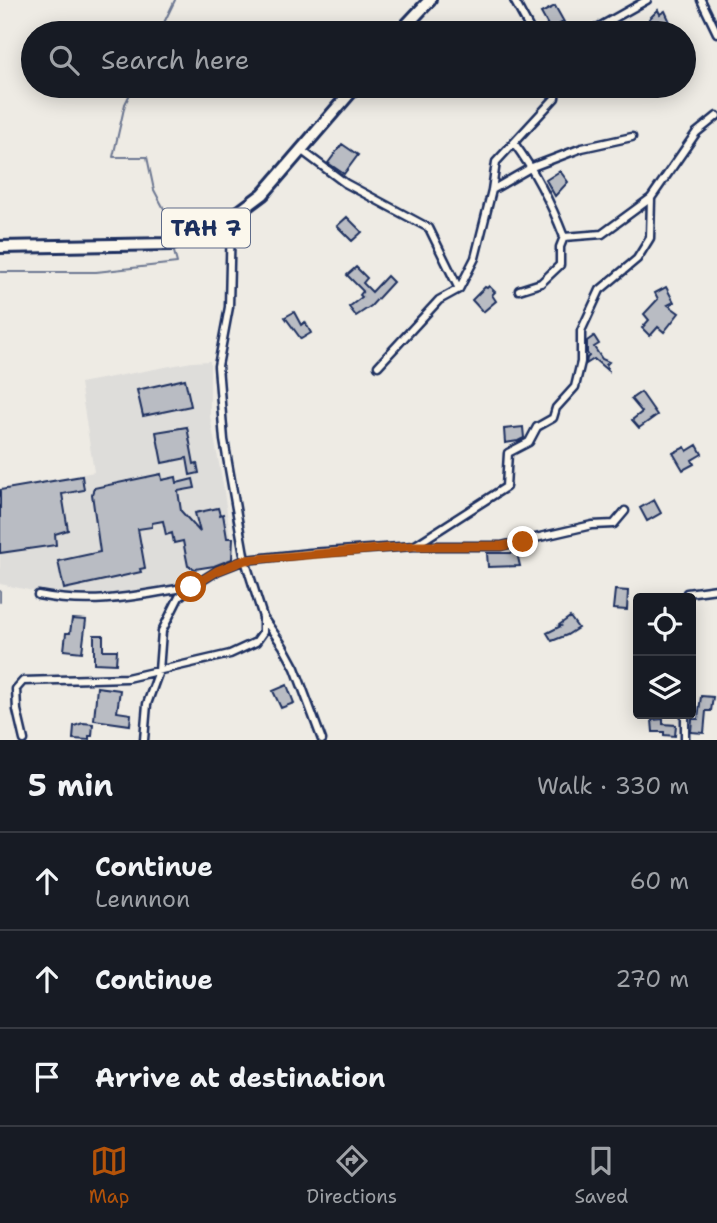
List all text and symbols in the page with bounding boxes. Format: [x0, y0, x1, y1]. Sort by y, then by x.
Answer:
search box [21, 21, 696, 98]
icon: search [45, 41, 83, 79]
text: Search here [101, 42, 250, 77]
road number: TAH 7 [162, 208, 250, 247]
route end [507, 526, 538, 557]
route start [175, 571, 206, 602]
map controls [633, 593, 696, 719]
button: locate [633, 593, 696, 656]
button: layers [633, 656, 696, 719]
text: 5 min [28, 765, 113, 806]
text: Walk · 330 m [537, 771, 689, 801]
text: Continue [95, 849, 213, 884]
icon: ahead [28, 862, 66, 900]
text: 60 m [630, 866, 689, 896]
text: Lennnon [95, 884, 190, 914]
icon: ahead [28, 960, 66, 998]
text: Continue [95, 962, 213, 997]
text: 270 m [615, 964, 689, 994]
icon: arrive [28, 1058, 66, 1096]
text: Arrive at destination [95, 1060, 385, 1095]
tab: Map [89, 1142, 129, 1209]
tab: Directions [307, 1142, 397, 1209]
tab: Saved [574, 1142, 628, 1209]

